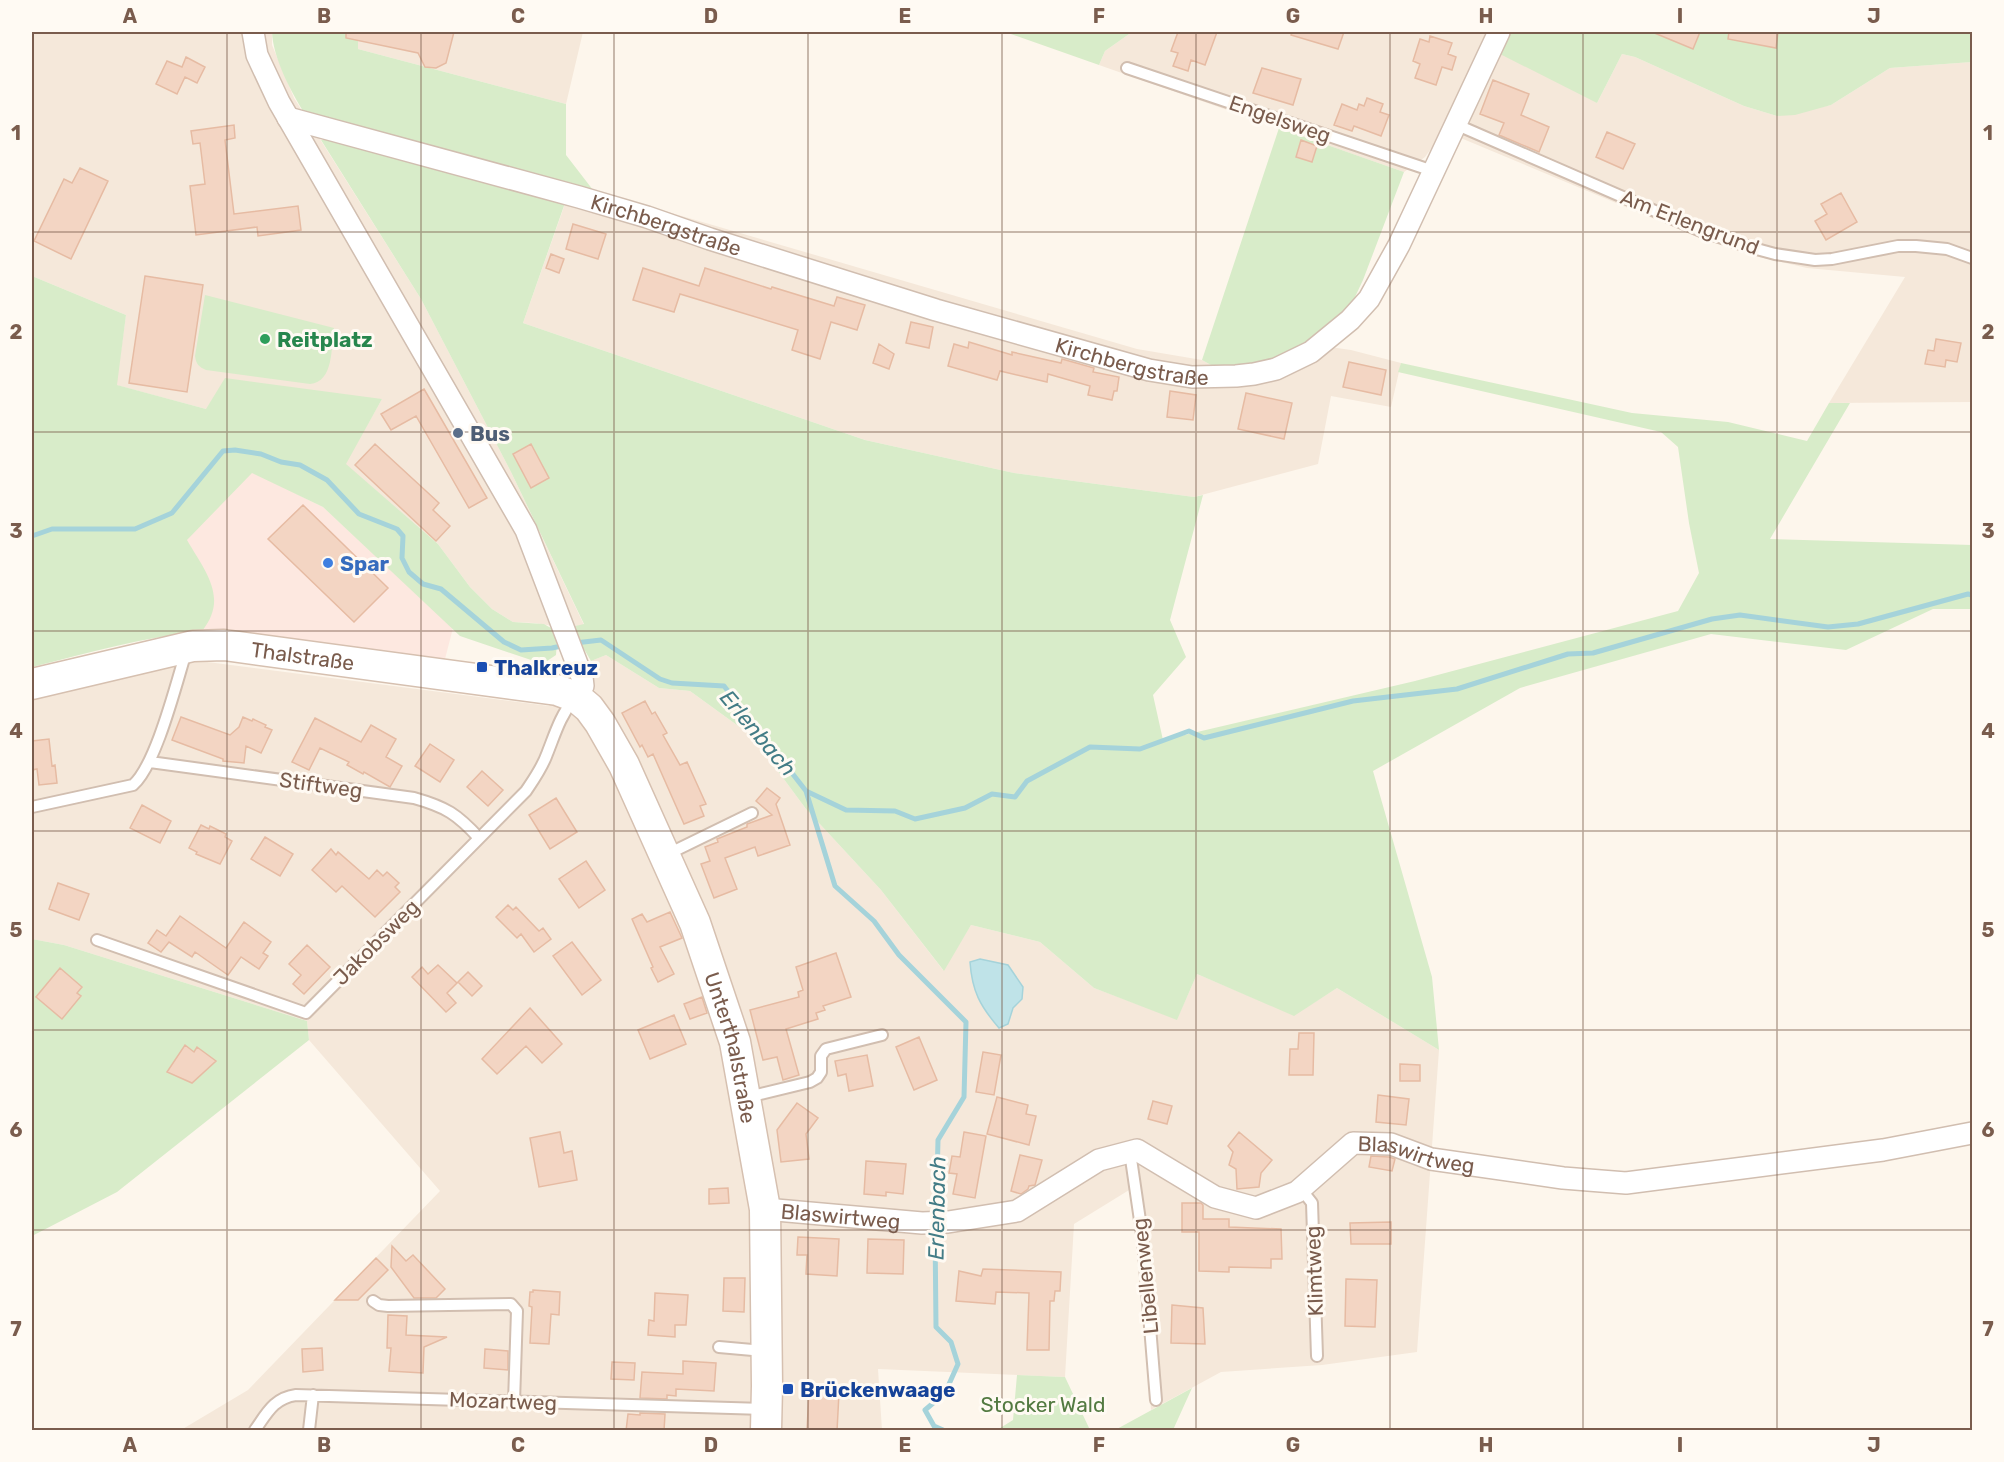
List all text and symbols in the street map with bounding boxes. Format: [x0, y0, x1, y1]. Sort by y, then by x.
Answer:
text: A [123, 4, 138, 28]
text: B [317, 4, 331, 28]
text: C [511, 4, 525, 28]
text: D [704, 4, 718, 28]
text: E [899, 4, 911, 28]
text: F [1093, 4, 1105, 28]
text: G [1286, 4, 1300, 28]
text: H [1479, 4, 1493, 28]
text: I [1677, 4, 1683, 28]
text: J [1867, 4, 1881, 28]
street label: Engelsweg [1226, 90, 1334, 148]
text: 1 [11, 121, 21, 145]
text: 1 [1983, 121, 1993, 145]
street label: Am Erlengrund [1617, 184, 1763, 260]
street label: Kirchbergstraße [588, 189, 745, 261]
text: 2 [10, 320, 23, 344]
text: 2 [1982, 320, 1995, 344]
place label: Reitplatz [277, 327, 373, 352]
marker: Reitplatz [258, 332, 272, 346]
street label: Kirchbergstraße [1052, 332, 1209, 390]
place label: Bus [470, 421, 510, 446]
marker: Bus [451, 426, 465, 440]
text: 3 [9, 519, 23, 543]
text: 3 [1981, 519, 1995, 543]
place label: Spar [340, 551, 390, 576]
marker: Spar [321, 556, 335, 570]
street label: Thalstraße [250, 636, 356, 675]
place label: Thalkreuz [494, 655, 598, 680]
marker: Thalkreuz [475, 660, 489, 674]
water label: Erlenbach [714, 684, 802, 782]
text: 4 [9, 719, 23, 743]
text: 4 [1981, 719, 1995, 743]
street label: Stiftweg [278, 767, 364, 803]
street label: Jakobsweg [328, 894, 424, 990]
text: 5 [10, 918, 23, 942]
text: 5 [1982, 918, 1995, 942]
street label: Unterthalstraße [700, 969, 762, 1125]
text: 6 [9, 1118, 23, 1142]
text: 6 [1981, 1118, 1995, 1142]
street label: Blaswirtweg [1357, 1131, 1476, 1178]
water label: Erlenbach [923, 1156, 951, 1260]
street label: Blaswirtweg [780, 1198, 902, 1234]
street label: Libellenweg [1126, 1217, 1164, 1335]
street label: Klimtweg [1300, 1225, 1328, 1317]
text: 7 [10, 1317, 22, 1341]
text: 7 [1982, 1317, 1994, 1341]
place label: Brückenwaage [800, 1377, 956, 1402]
marker: Brückenwaage [781, 1382, 795, 1396]
street label: Mozartweg [449, 1387, 557, 1415]
park label: Stocker Wald [981, 1392, 1105, 1417]
text: A [123, 1433, 138, 1457]
text: B [317, 1433, 331, 1457]
text: C [511, 1433, 525, 1457]
text: D [704, 1433, 718, 1457]
text: E [899, 1433, 911, 1457]
text: F [1093, 1433, 1105, 1457]
text: G [1286, 1433, 1300, 1457]
text: H [1479, 1433, 1493, 1457]
text: I [1677, 1433, 1683, 1457]
text: J [1867, 1433, 1881, 1457]

